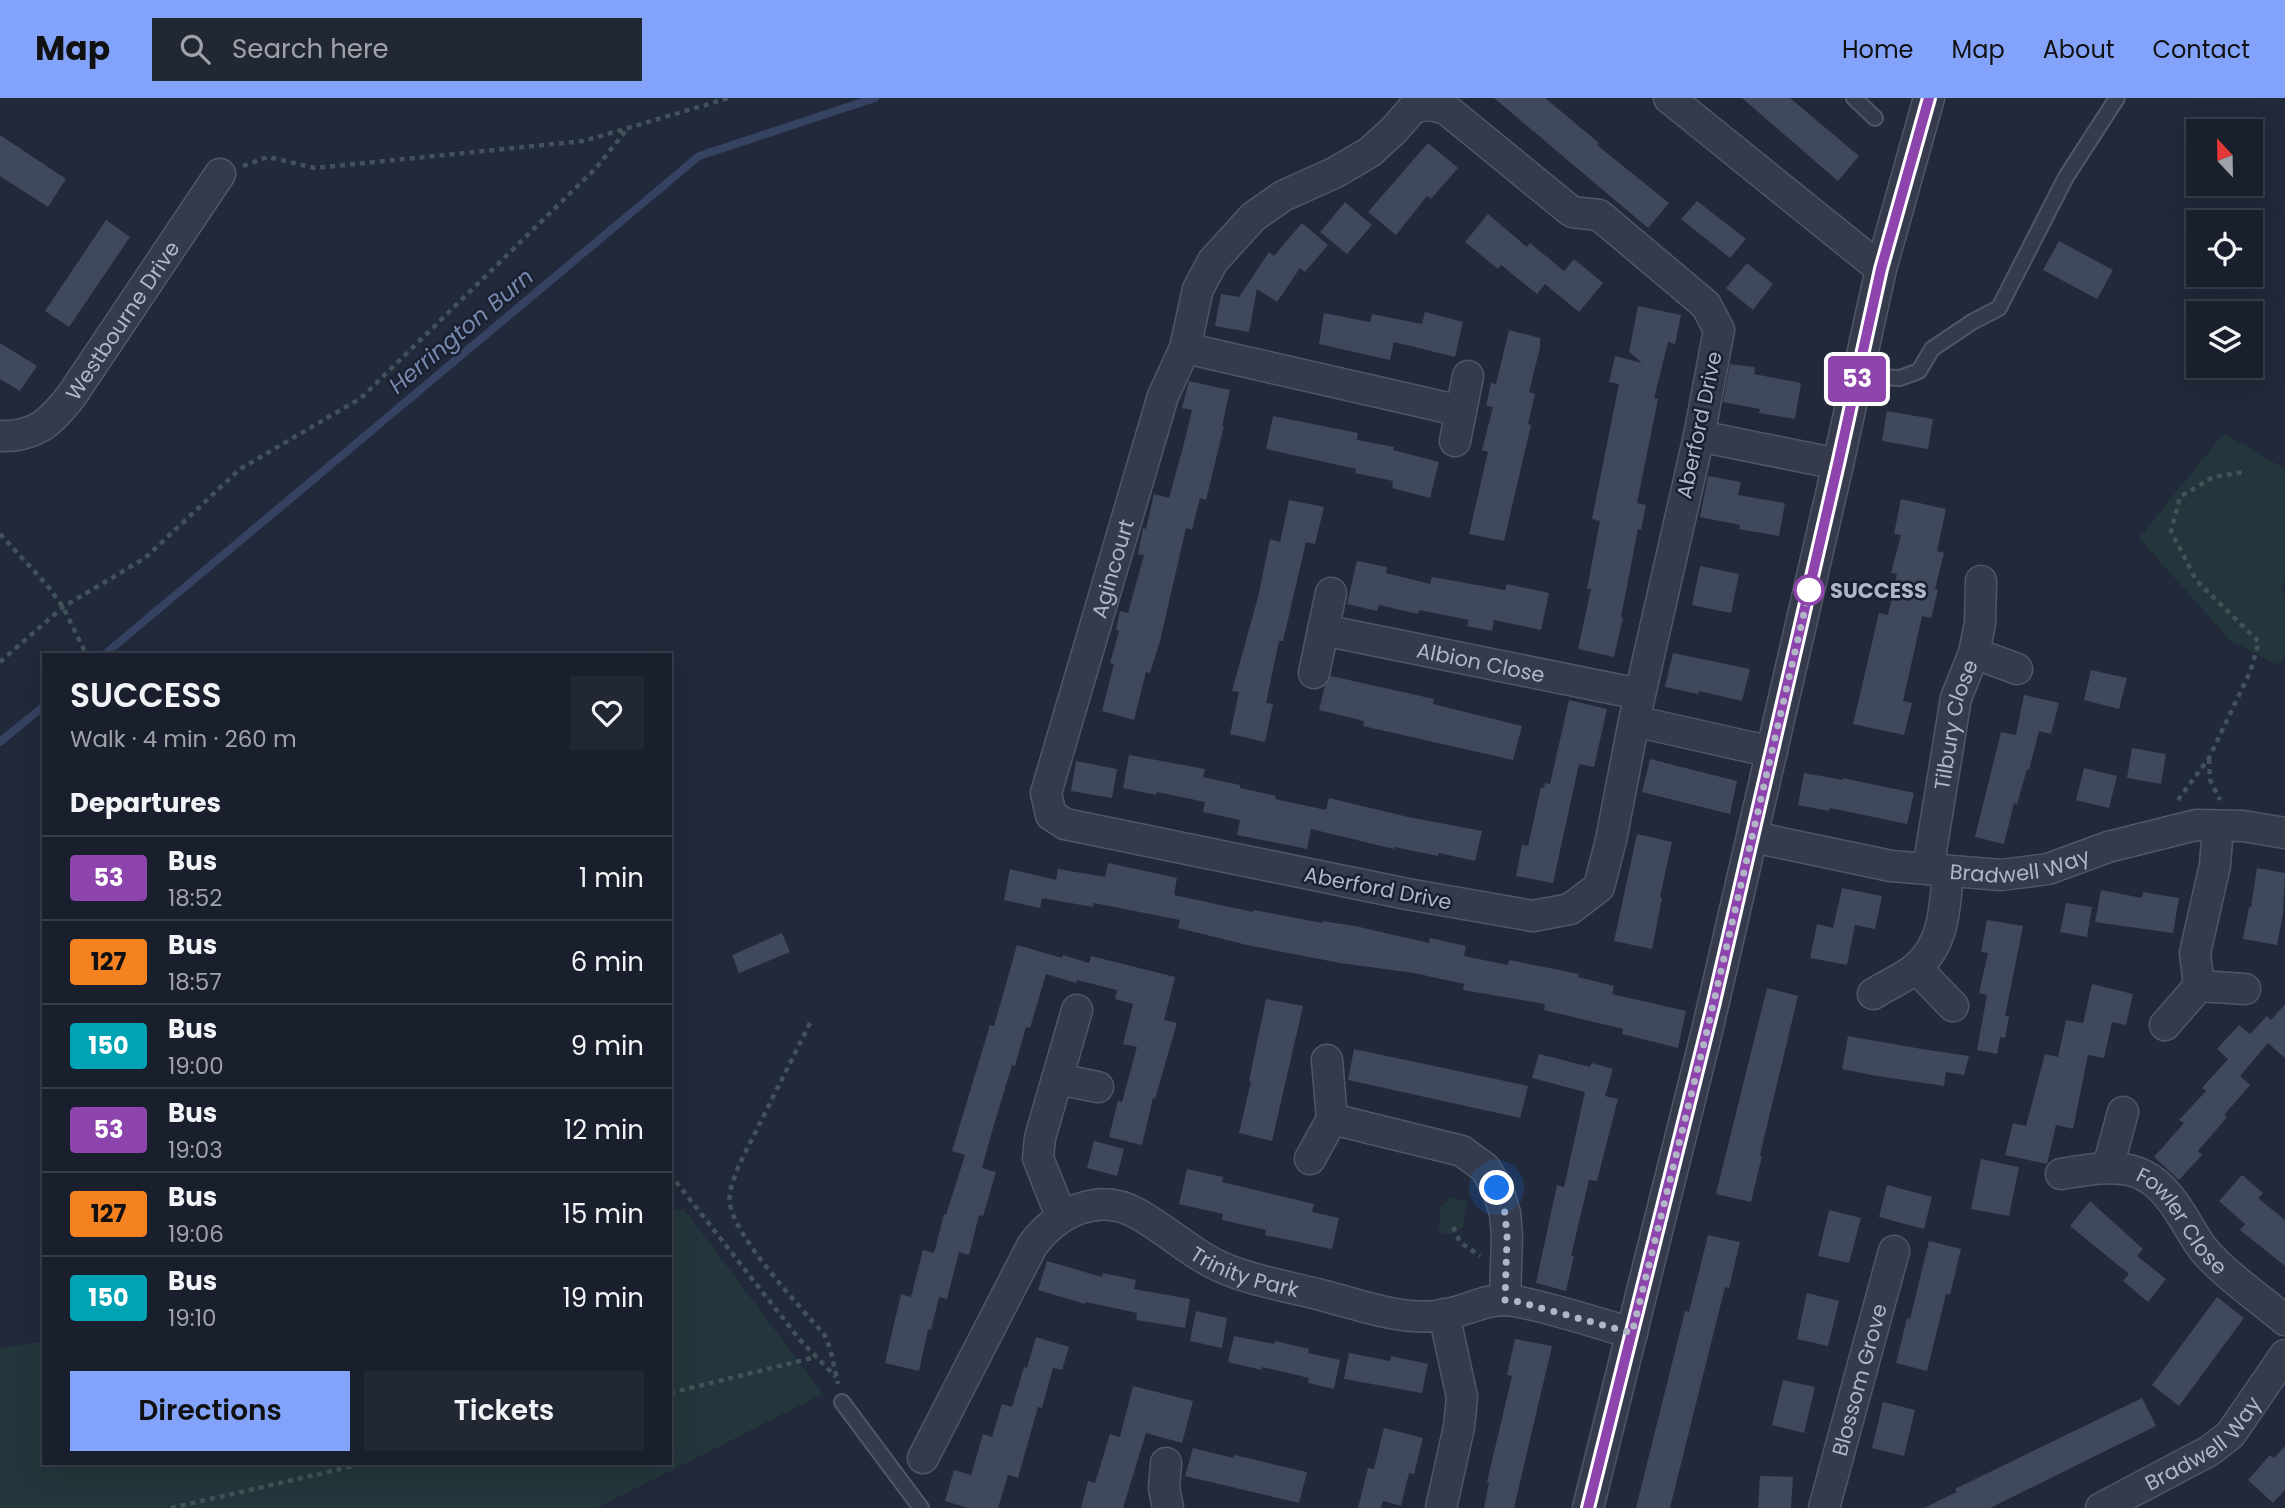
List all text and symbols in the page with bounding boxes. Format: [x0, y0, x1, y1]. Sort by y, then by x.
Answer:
search box [152, 18, 642, 81]
text: Map [35, 25, 110, 72]
icon: search [176, 30, 214, 68]
text: Search here [232, 31, 389, 67]
text: Home [1842, 33, 1914, 66]
text: Map [1952, 33, 2005, 66]
text: About [2043, 33, 2114, 66]
text: Contact [2152, 33, 2250, 66]
north arrow [2186, 119, 2263, 196]
map controls [2186, 119, 2263, 378]
button: locate [2186, 210, 2263, 287]
street label: Westbourne Drive [58, 235, 186, 406]
water label: Herrington Burn [382, 261, 540, 401]
button: layers [2186, 301, 2263, 378]
street label: Aberford Drive [1669, 349, 1729, 501]
line badge: 53 [1826, 356, 1888, 402]
text: 53 [1842, 362, 1872, 395]
street label: Agincourt [1084, 515, 1141, 622]
marker: SUCCESS [1794, 575, 1824, 605]
place label: SUCCESS [1830, 576, 1927, 605]
street label: Albion Close [1414, 635, 1547, 689]
street label: Tilbury Close [1927, 655, 1984, 792]
text: SUCCESS [70, 672, 222, 719]
button: heart [570, 676, 644, 750]
text: Walk · 4 min · 260 m [70, 723, 297, 755]
text: Departures [70, 785, 221, 821]
street label: Bradwell Way [1949, 840, 2094, 890]
text: Bus [168, 843, 217, 879]
street label: Aberford Drive [1302, 859, 1454, 917]
text: 1 min [579, 860, 644, 896]
text: 53 [93, 861, 124, 894]
text: 18:52 [168, 882, 222, 914]
text: Bus [168, 927, 217, 963]
text: 6 min [571, 944, 644, 980]
text: 127 [91, 945, 126, 978]
text: 18:57 [168, 966, 222, 998]
text: Bus [168, 1011, 217, 1047]
text: 9 min [571, 1028, 644, 1064]
text: 150 [88, 1029, 129, 1062]
text: 19:00 [168, 1050, 224, 1082]
text: Bus [168, 1095, 217, 1131]
text: 12 min [564, 1112, 644, 1148]
text: 53 [93, 1113, 124, 1146]
text: 19:03 [168, 1134, 223, 1166]
street label: Fowler Close [2132, 1160, 2234, 1281]
your location [1479, 1170, 1514, 1205]
text: Bus [168, 1179, 217, 1215]
text: 15 min [563, 1196, 644, 1232]
text: 127 [91, 1197, 126, 1230]
text: 19:06 [168, 1218, 224, 1250]
street label: Trinity Park [1185, 1239, 1302, 1304]
text: Bus [168, 1263, 217, 1299]
text: 19 min [563, 1280, 644, 1316]
text: 150 [88, 1281, 129, 1314]
street label: Blossom Grove [1824, 1300, 1894, 1459]
text: 19:10 [168, 1302, 217, 1334]
button: Directions [70, 1371, 350, 1451]
button: Tickets [364, 1371, 644, 1451]
street label: Bradwell Way [2139, 1390, 2267, 1497]

